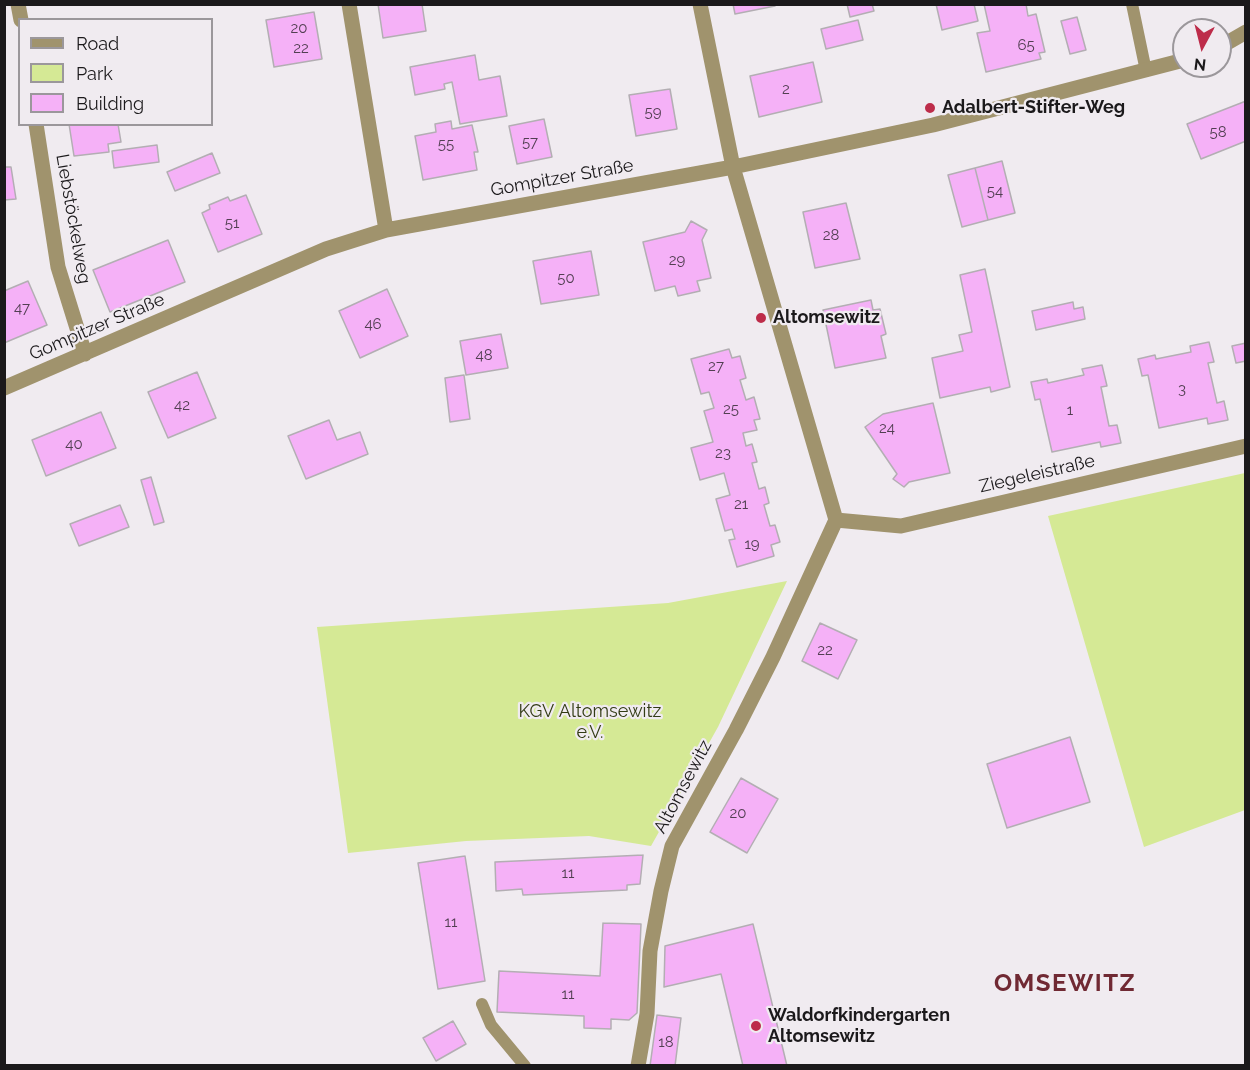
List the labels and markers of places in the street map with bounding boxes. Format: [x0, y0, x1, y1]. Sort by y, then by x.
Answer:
place label: Adalbert-Stifter-Weg [942, 97, 1125, 119]
marker: Adalbert-Stifter-Weg [923, 101, 937, 115]
place label: Altomsewitz [773, 307, 880, 329]
marker: Altomsewitz [754, 311, 768, 325]
place label: Waldorfkindergarten Altomsewitz [768, 1005, 950, 1048]
marker: Waldorfkindergarten Altomsewitz [749, 1019, 763, 1033]

